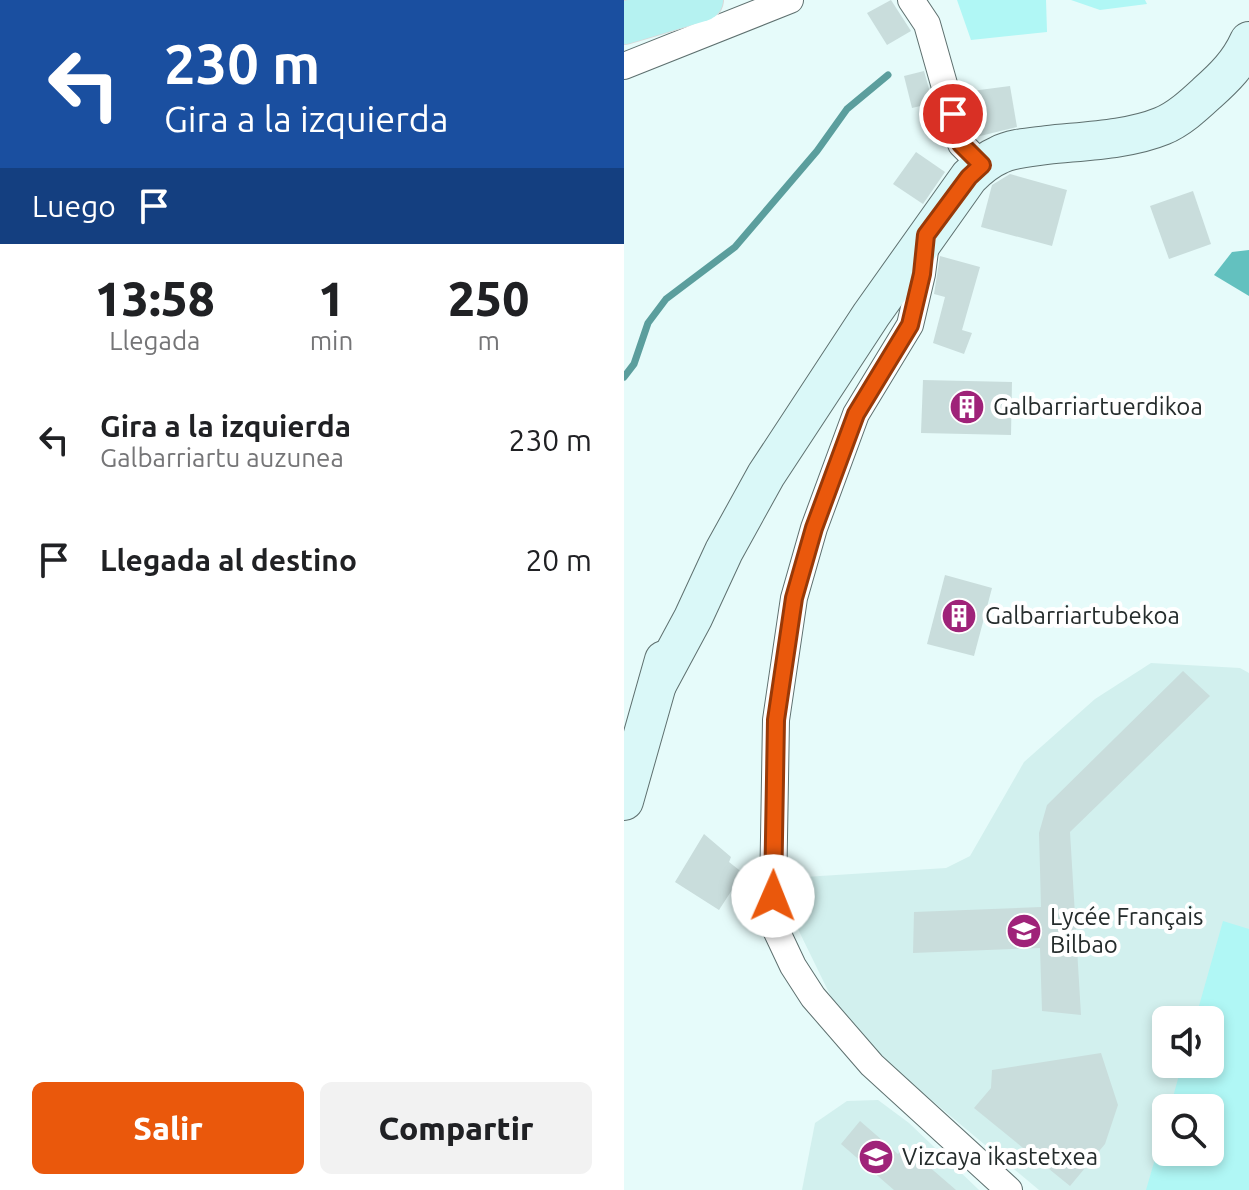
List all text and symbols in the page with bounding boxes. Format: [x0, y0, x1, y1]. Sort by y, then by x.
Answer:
icon: left [32, 32, 136, 136]
text: 230 m [164, 32, 320, 95]
pin [919, 80, 987, 148]
icon: arrive [931, 92, 975, 136]
text: Gira a la izquierda [164, 98, 448, 139]
icon: arrive [132, 184, 176, 228]
text: Luego [32, 189, 116, 223]
text: 13:58 [95, 271, 215, 325]
text: 1 [318, 271, 345, 325]
text: 250 [448, 271, 529, 325]
text: Llegada [109, 326, 200, 355]
text: min [310, 326, 353, 355]
text: m [477, 326, 500, 355]
building icon: Galbarriartuerdikoa [948, 388, 986, 426]
place label: Galbarriartuerdikoa [993, 393, 1203, 420]
text: Gira a la izquierda [100, 409, 351, 443]
icon: left [32, 418, 76, 462]
text: 230 m [508, 423, 592, 457]
text: Galbarriartu auzunea [100, 443, 344, 472]
icon: arrive [32, 538, 76, 582]
text: Llegada al destino [100, 543, 357, 577]
text: 20 m [525, 543, 592, 577]
building icon: Galbarriartubekoa [940, 597, 978, 635]
place label: Galbarriartubekoa [985, 602, 1180, 629]
position arrow [731, 854, 815, 938]
place label: Lycée Français Bilbao [1050, 903, 1204, 958]
school or university icon: Lycée Français Bilbao [1005, 912, 1043, 950]
map controls [1152, 1006, 1224, 1166]
button: sound [1152, 1006, 1224, 1078]
button: Salir [32, 1082, 304, 1174]
button: Compartir [320, 1082, 592, 1174]
button: search [1152, 1094, 1224, 1166]
school or university icon: Vizcaya ikastetxea [857, 1138, 895, 1176]
place label: Vizcaya ikastetxea [902, 1143, 1098, 1170]

